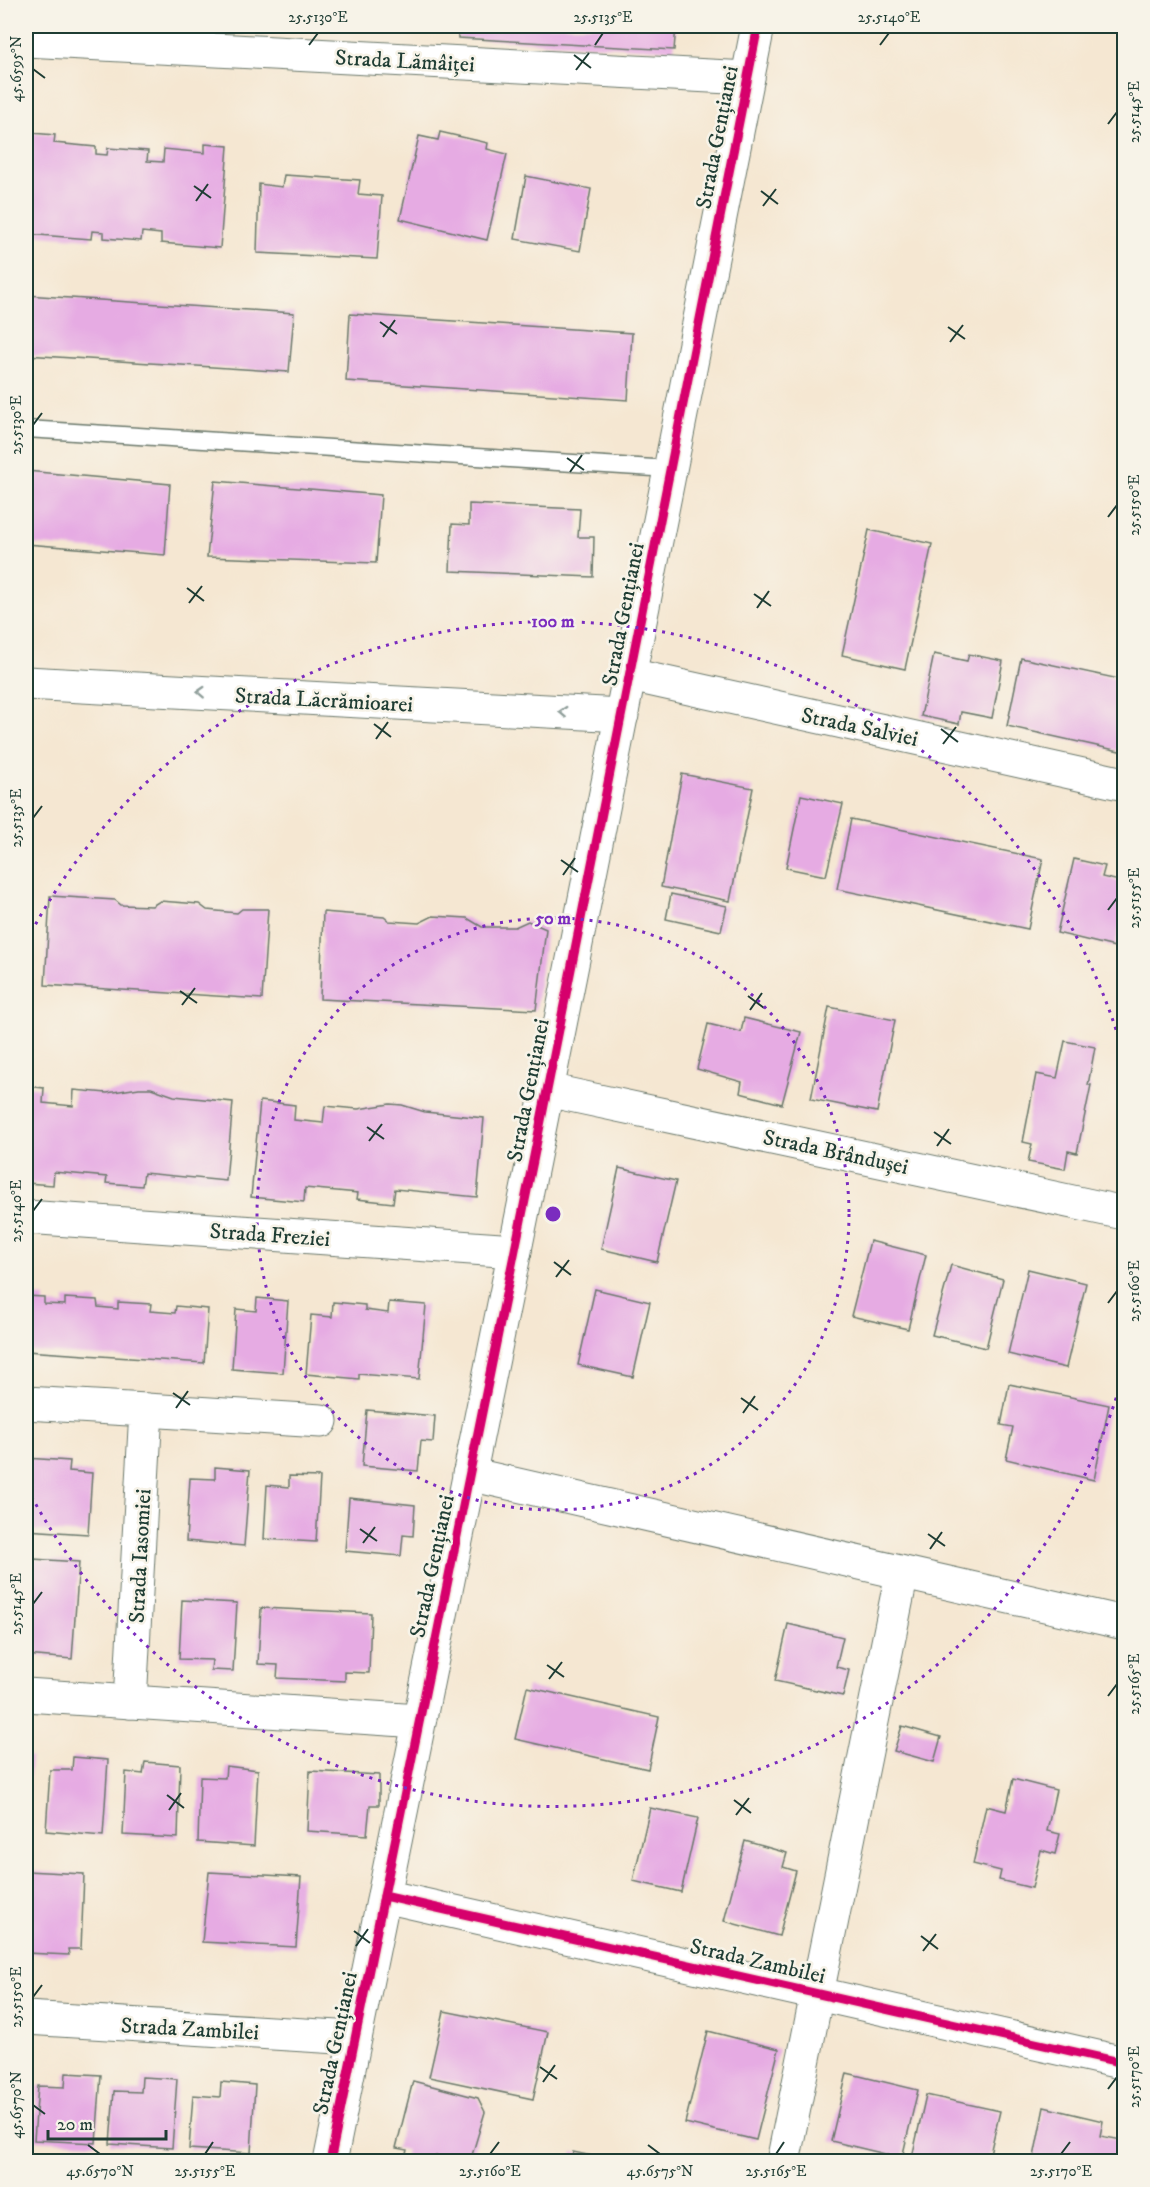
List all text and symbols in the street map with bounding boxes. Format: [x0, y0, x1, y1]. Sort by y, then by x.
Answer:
text: 25.5130°E [288, 8, 348, 27]
text: 25.5135°E [573, 8, 633, 27]
text: 25.5140°E [858, 8, 921, 27]
text: 45.6595°N [7, 36, 26, 102]
street label: Strada Lămâiței [334, 44, 475, 79]
street label: Strada Gențianei [690, 63, 745, 211]
text: 25.5145°E [1125, 81, 1144, 143]
text: 25.5130°E [7, 395, 26, 455]
text: 25.5150°E [1125, 474, 1144, 536]
street label: Strada Gențianei [596, 540, 651, 688]
text: 100 m [531, 611, 575, 633]
street label: Strada Lăcrămioarei [234, 682, 414, 719]
one-way arrow [196, 686, 205, 699]
street label: Strada Salviei [799, 702, 921, 753]
one-way arrow [559, 706, 568, 719]
text: 25.5135°E [7, 788, 26, 848]
text: 25.5155°E [1125, 867, 1144, 928]
text: 50 m [534, 908, 571, 930]
street label: Strada Gențianei [501, 1016, 556, 1164]
street label: Strada Brândușei [761, 1124, 911, 1181]
text: 25.5140°E [7, 1179, 26, 1242]
centre of rings [543, 1204, 563, 1224]
street label: Strada Freziei [209, 1218, 331, 1253]
text: 25.5160°E [1125, 1260, 1144, 1322]
street label: Strada Iasomiei [123, 1488, 158, 1624]
street label: Strada Gențianei [404, 1492, 461, 1640]
text: 25.5145°E [7, 1573, 26, 1635]
text: 25.5165°E [1125, 1653, 1144, 1715]
street label: Strada Zambilei [687, 1933, 828, 1990]
text: 25.5150°E [7, 1966, 26, 2028]
street label: Strada Gențianei [307, 1969, 364, 2117]
street label: Strada Zambilei [120, 2012, 260, 2047]
text: 25.5170°E [1125, 2046, 1144, 2108]
text: 45.6570°N [7, 2071, 26, 2139]
scale bar [48, 2103, 166, 2141]
text: 20 m [57, 2114, 93, 2136]
text: 45.6570°N [66, 2162, 134, 2181]
text: 25.5155°E [175, 2162, 236, 2181]
text: 25.5160°E [459, 2162, 521, 2181]
text: 45.6575°N [627, 2162, 693, 2181]
text: 25.5165°E [745, 2162, 807, 2181]
text: 25.5170°E [1030, 2162, 1092, 2181]

